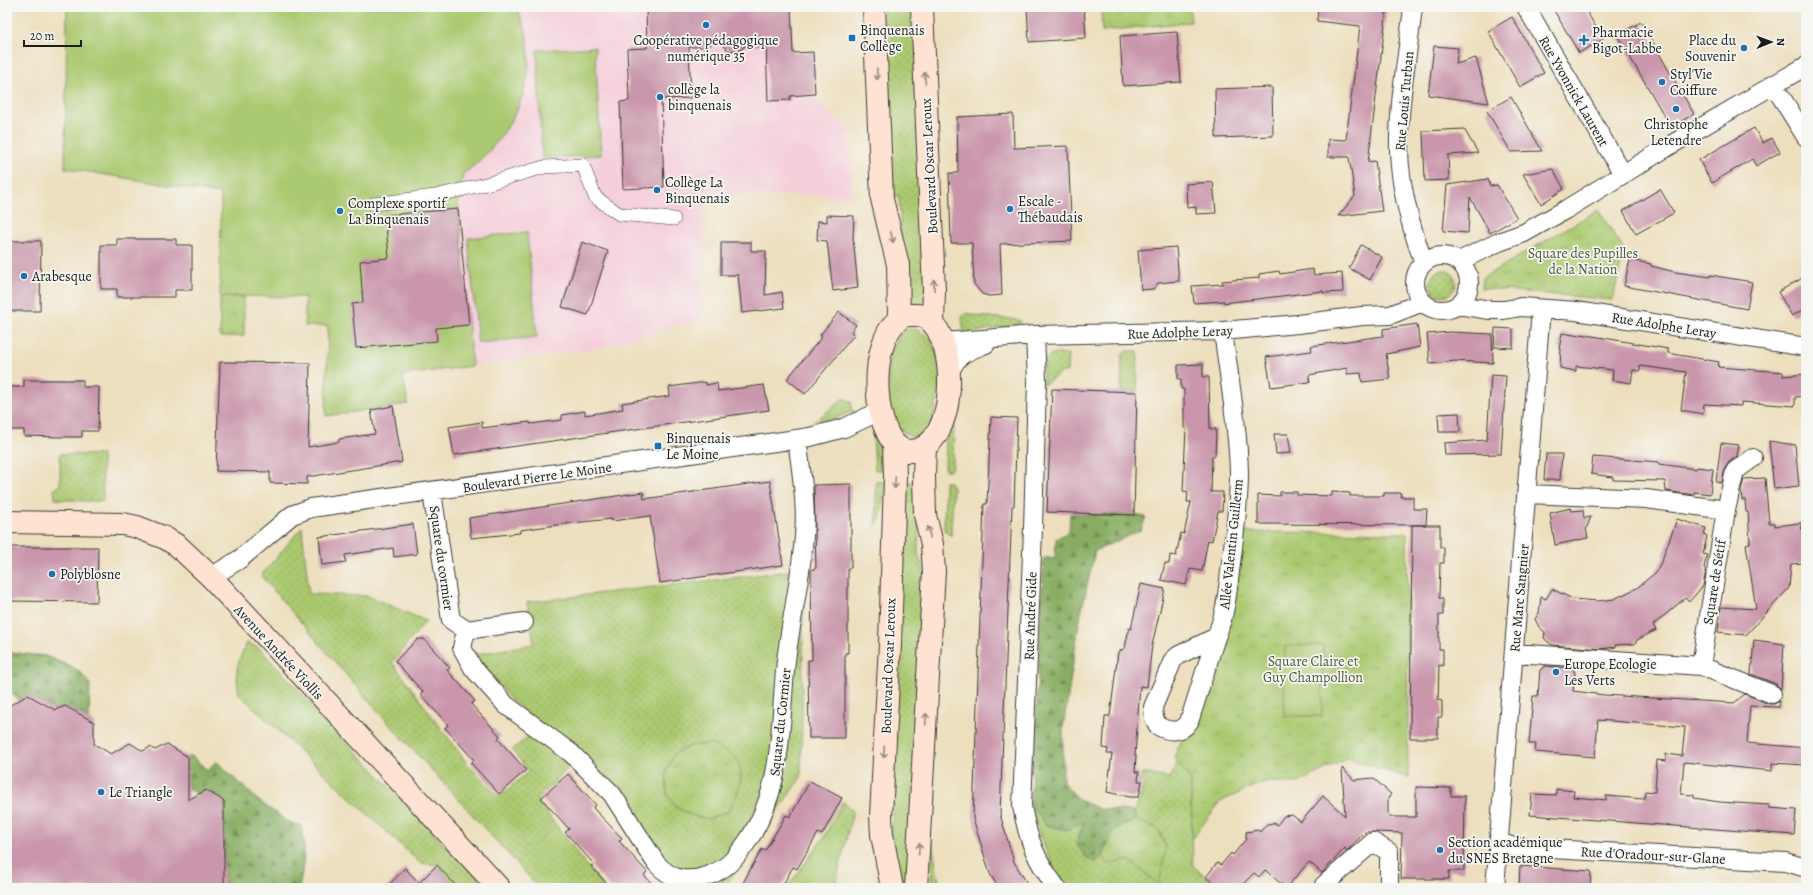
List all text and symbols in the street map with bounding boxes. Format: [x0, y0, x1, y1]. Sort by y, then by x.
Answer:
marker: Coopérative pédagogique numérique 35 [701, 20, 711, 30]
place label: Binquenais Collège [860, 21, 925, 56]
scale bar [24, 22, 81, 48]
north arrow [1751, 22, 1791, 62]
place label: Pharmacie Bigot-Labbe [1592, 23, 1662, 58]
text: 20 m [30, 28, 54, 44]
place label: Coopérative pédagogique numérique 35 [633, 31, 779, 66]
place label: Place du Souvenir [1685, 31, 1737, 66]
street label: Rue Yvonnick Laurent [1534, 32, 1613, 150]
marker: Binquenais Collège [847, 33, 857, 43]
marker: Pharmacie Bigot-Labbe [1579, 35, 1589, 45]
text: N [1773, 38, 1788, 46]
marker: Place du Souvenir [1739, 43, 1749, 53]
street label: Rue Louis Turban [1391, 50, 1418, 152]
place label: Styl'Vie Coiffure [1670, 65, 1717, 100]
one-way arrow [873, 67, 881, 80]
one-way arrow [921, 72, 929, 85]
marker: Styl'Vie Coiffure [1657, 77, 1667, 87]
place label: collège la binquenais [668, 80, 732, 115]
marker: collège la binquenais [655, 92, 665, 102]
street label: Boulevard Oscar Leroux [916, 97, 943, 234]
marker: Christophe Letendre [1671, 104, 1681, 114]
place label: Christophe Letendre [1644, 115, 1708, 150]
place label: Collège La Binquenais [665, 173, 730, 208]
marker: Collège La Binquenais [652, 185, 662, 195]
place label: Escale - Thébaudais [1018, 192, 1083, 227]
place label: Complexe sportif La Binquenais [348, 194, 448, 229]
marker: Escale - Thébaudais [1005, 204, 1015, 214]
marker: Complexe sportif La Binquenais [335, 206, 345, 216]
one-way arrow [889, 230, 896, 243]
park label: Square des Pupilles de la Nation [1528, 244, 1638, 279]
place label: Arabesque [31, 267, 92, 286]
marker: Arabesque [19, 271, 29, 281]
one-way arrow [930, 279, 938, 292]
street label: Rue Adolphe Leray [1610, 308, 1718, 343]
street label: Rue Adolphe Leray [1127, 321, 1234, 344]
place label: Binquenais Le Moine [666, 429, 731, 464]
marker: Binquenais Le Moine [653, 441, 663, 451]
street label: Boulevard Pierre Le Moine [461, 458, 613, 497]
one-way arrow [891, 476, 899, 489]
street label: Allée Valentin Guillerm [1215, 478, 1248, 611]
street label: Square du cormier [425, 504, 458, 612]
one-way arrow [925, 526, 933, 539]
street label: Square de Sétif [1698, 536, 1731, 626]
street label: Rue Marc Sangnier [1505, 543, 1534, 653]
place label: Polyblosne [60, 565, 121, 584]
marker: Polyblosne [47, 569, 57, 579]
street label: Rue André Gide [1019, 571, 1042, 661]
street label: Boulevard Oscar Leroux [877, 597, 900, 734]
street label: Avenue Andrée Viollis [229, 600, 328, 704]
park label: Square Claire et Guy Champollion [1263, 652, 1363, 687]
place label: Europe Ecologie Les Verts [1564, 655, 1656, 690]
street label: Square du Cormier [765, 666, 796, 777]
marker: Europe Ecologie Les Verts [1551, 667, 1561, 677]
one-way arrow [923, 713, 930, 726]
one-way arrow [880, 745, 888, 758]
place label: Le Triangle [109, 783, 173, 802]
marker: Le Triangle [96, 787, 106, 797]
place label: Section académique du SNES Bretagne [1448, 833, 1563, 868]
street label: Rue d'Oradour-sur-Glane [1580, 842, 1726, 869]
one-way arrow [915, 843, 923, 856]
marker: Section académique du SNES Bretagne [1435, 845, 1445, 855]

